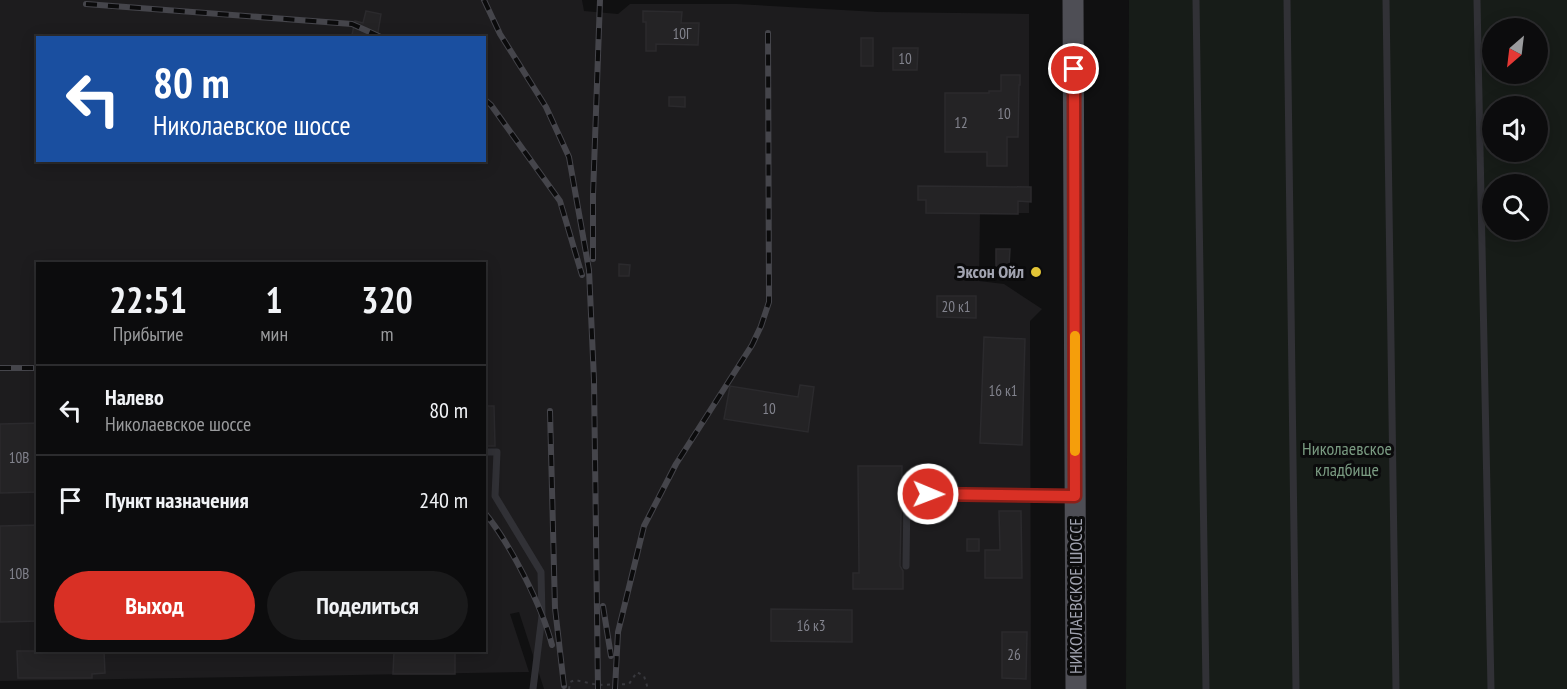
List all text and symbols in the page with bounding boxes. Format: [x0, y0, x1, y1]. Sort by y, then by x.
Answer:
north arrow [1482, 18, 1548, 84]
map controls [1482, 18, 1548, 240]
house number: 10Г [673, 24, 692, 43]
pin [1048, 43, 1099, 94]
house number: 10 [898, 49, 912, 68]
icon: arrive [1057, 52, 1090, 85]
text: 80 m [153, 55, 230, 110]
icon: left [54, 60, 132, 138]
button: sound [1482, 96, 1548, 162]
house number: 10 [997, 104, 1011, 123]
text: Николаевское шоссе [153, 108, 351, 142]
house number: 12 [954, 113, 968, 132]
button: search [1482, 174, 1548, 240]
place label: Эксон Ойл [957, 260, 1024, 283]
marker: Эксон Ойл [1029, 265, 1043, 279]
text: 22:51 [109, 276, 187, 323]
text: 1 [266, 276, 283, 323]
text: 320 [361, 276, 413, 323]
house number: 20 к1 [941, 297, 971, 316]
text: Прибытие [113, 321, 184, 347]
text: мин [260, 321, 288, 347]
text: m [381, 321, 394, 347]
house number: 16 к1 [988, 381, 1018, 400]
text: Налево [105, 383, 164, 411]
icon: left [54, 394, 87, 427]
text: 80 m [429, 396, 468, 424]
house number: 10 [762, 399, 776, 418]
text: Николаевское шоссе [105, 411, 251, 437]
park label: Николаевское кладбище [1302, 437, 1392, 481]
house number: 10В [9, 448, 29, 467]
position arrow [896, 462, 960, 526]
icon: arrive [54, 484, 87, 517]
text: Пункт назначения [105, 486, 249, 514]
text: 240 m [419, 486, 468, 514]
street label: НИКОЛАЕВСКОЕ ШОССЕ [1064, 518, 1087, 674]
house number: 10В [9, 564, 29, 583]
button: Выход [54, 571, 255, 640]
button: Поделиться [267, 571, 468, 640]
house number: 16 к3 [796, 616, 826, 635]
house number: 26 [1007, 645, 1021, 664]

